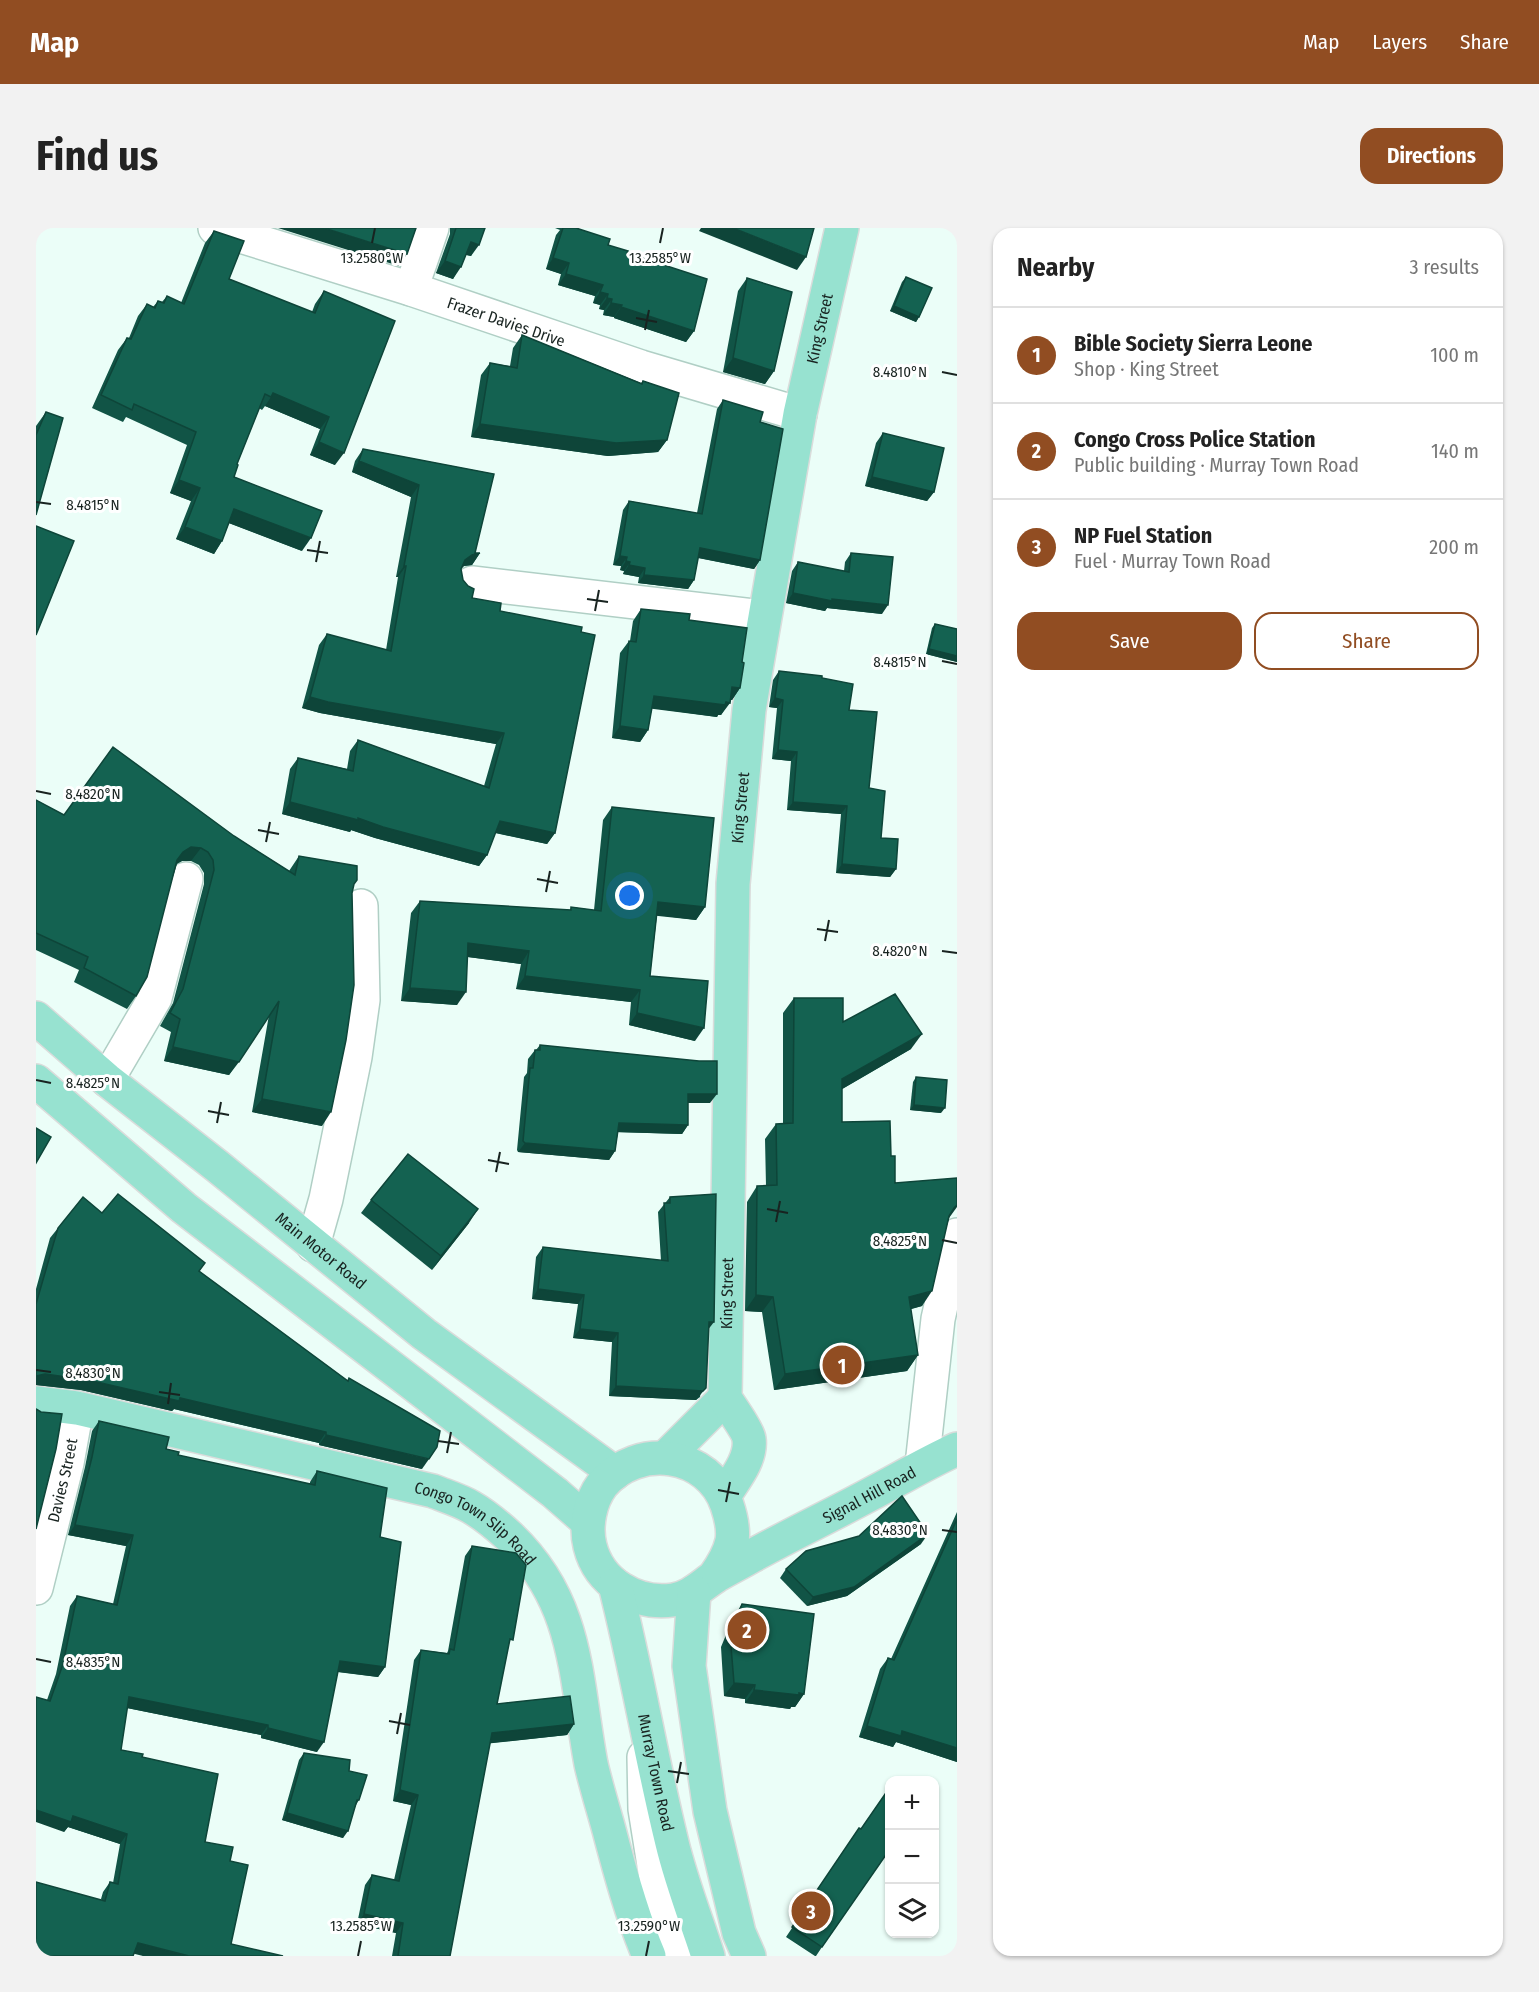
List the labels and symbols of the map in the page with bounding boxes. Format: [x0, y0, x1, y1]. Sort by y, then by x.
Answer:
text: 13.2580°W [341, 249, 403, 267]
text: 13.2585°W [629, 249, 691, 267]
street label: King Street [803, 291, 837, 366]
street label: Frazer Davies Drive [445, 293, 568, 351]
text: 8.4810°N [873, 363, 927, 381]
text: 8.4815°N [66, 496, 120, 514]
text: 8.4815°N [873, 653, 927, 671]
street label: King Street [728, 770, 753, 844]
text: 8.4820°N [65, 785, 121, 803]
your location [615, 881, 644, 910]
text: 8.4820°N [872, 942, 928, 960]
text: 8.4825°N [66, 1074, 120, 1092]
street label: Main Motor Road [272, 1208, 370, 1293]
text: 8.4825°N [873, 1232, 927, 1250]
street label: King Street [717, 1257, 737, 1329]
pin: 1 [822, 1342, 862, 1388]
text: 8.4830°N [65, 1364, 121, 1382]
street label: Davies Street [44, 1436, 81, 1524]
street label: Signal Hill Road [820, 1463, 919, 1528]
street label: Congo Town Slip Road [413, 1478, 540, 1569]
text: 8.4830°N [872, 1521, 928, 1539]
pin: 2 [728, 1608, 766, 1652]
text: 8.4835°N [66, 1653, 120, 1671]
street label: Murray Town Road [634, 1712, 678, 1833]
pin: 3 [792, 1888, 830, 1934]
text: 13.2585°W [330, 1917, 392, 1935]
text: 13.2590°W [618, 1917, 680, 1935]

